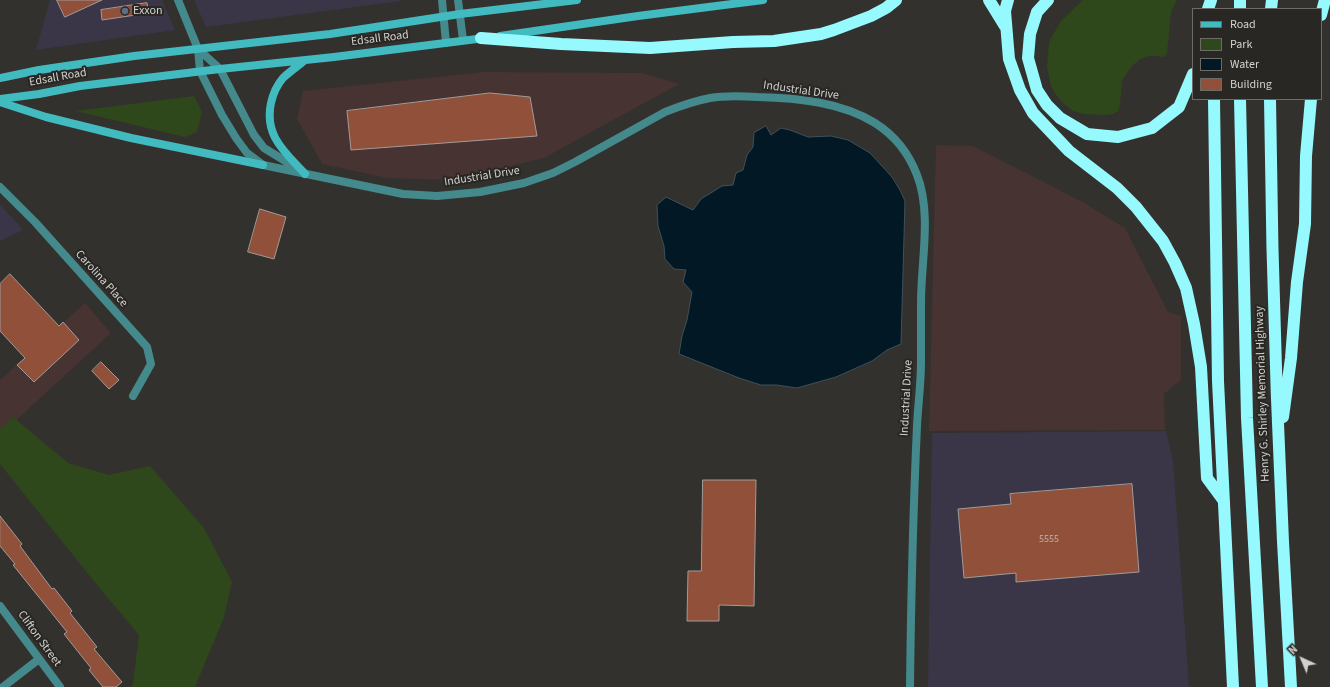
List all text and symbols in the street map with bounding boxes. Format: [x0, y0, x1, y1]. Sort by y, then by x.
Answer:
place label: Exxon [133, 4, 163, 18]
marker: Exxon [120, 6, 130, 16]
legend [1192, 8, 1322, 100]
text: Road [1230, 16, 1256, 33]
street label: Edsall Road [350, 28, 410, 50]
text: Park [1230, 36, 1252, 53]
text: Water [1230, 56, 1259, 73]
street label: Edsall Road [28, 66, 88, 90]
text: Building [1230, 76, 1272, 93]
street label: Industrial Drive [762, 79, 840, 103]
street label: Industrial Drive [443, 164, 521, 190]
street label: Carolina Place [72, 248, 130, 310]
street label: Henry G. Shirley Memorial Highway [1253, 306, 1273, 482]
street label: Industrial Drive [898, 359, 916, 437]
house number: 5555 [1039, 534, 1059, 546]
street label: Clifton Street [14, 608, 64, 670]
north arrow [1282, 639, 1322, 679]
text: N [1285, 642, 1301, 658]

